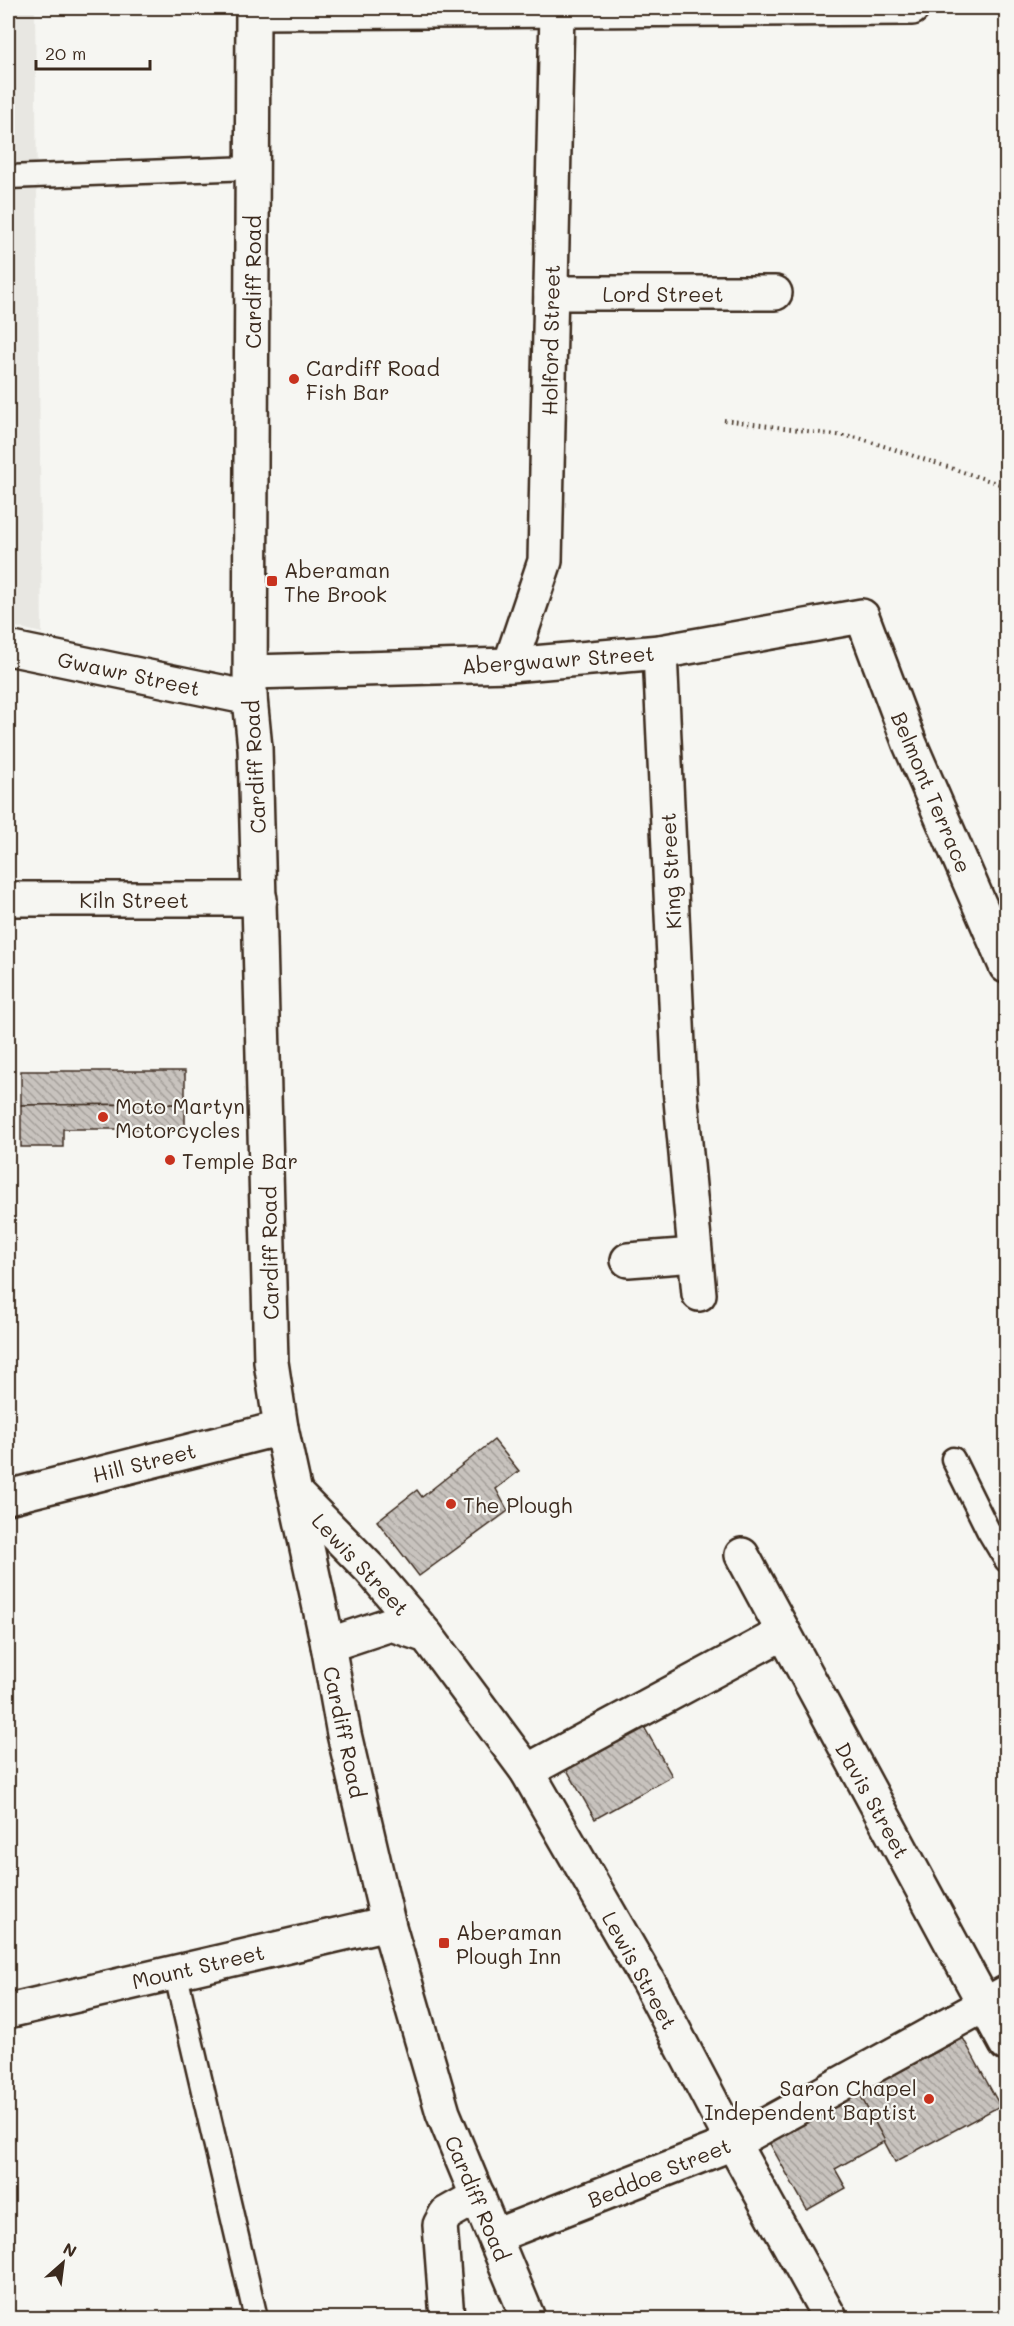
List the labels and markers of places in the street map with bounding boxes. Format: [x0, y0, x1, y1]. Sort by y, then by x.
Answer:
place label: Cardiff Road Fish Bar [306, 354, 440, 405]
marker: Cardiff Road Fish Bar [287, 372, 301, 386]
place label: Aberaman The Brook [284, 556, 390, 607]
marker: Aberaman The Brook [265, 574, 279, 588]
place label: Moto Martyn Motorcycles [115, 1092, 245, 1143]
marker: Moto Martyn Motorcycles [96, 1110, 110, 1124]
place label: Temple Bar [182, 1147, 298, 1174]
marker: Temple Bar [163, 1153, 177, 1167]
place label: The Plough [463, 1491, 572, 1518]
marker: The Plough [444, 1497, 458, 1511]
place label: Aberaman Plough Inn [456, 1918, 562, 1969]
marker: Aberaman Plough Inn [437, 1936, 451, 1950]
place label: Saron Chapel Independent Baptist [704, 2074, 917, 2125]
marker: Saron Chapel Independent Baptist [922, 2092, 936, 2106]

